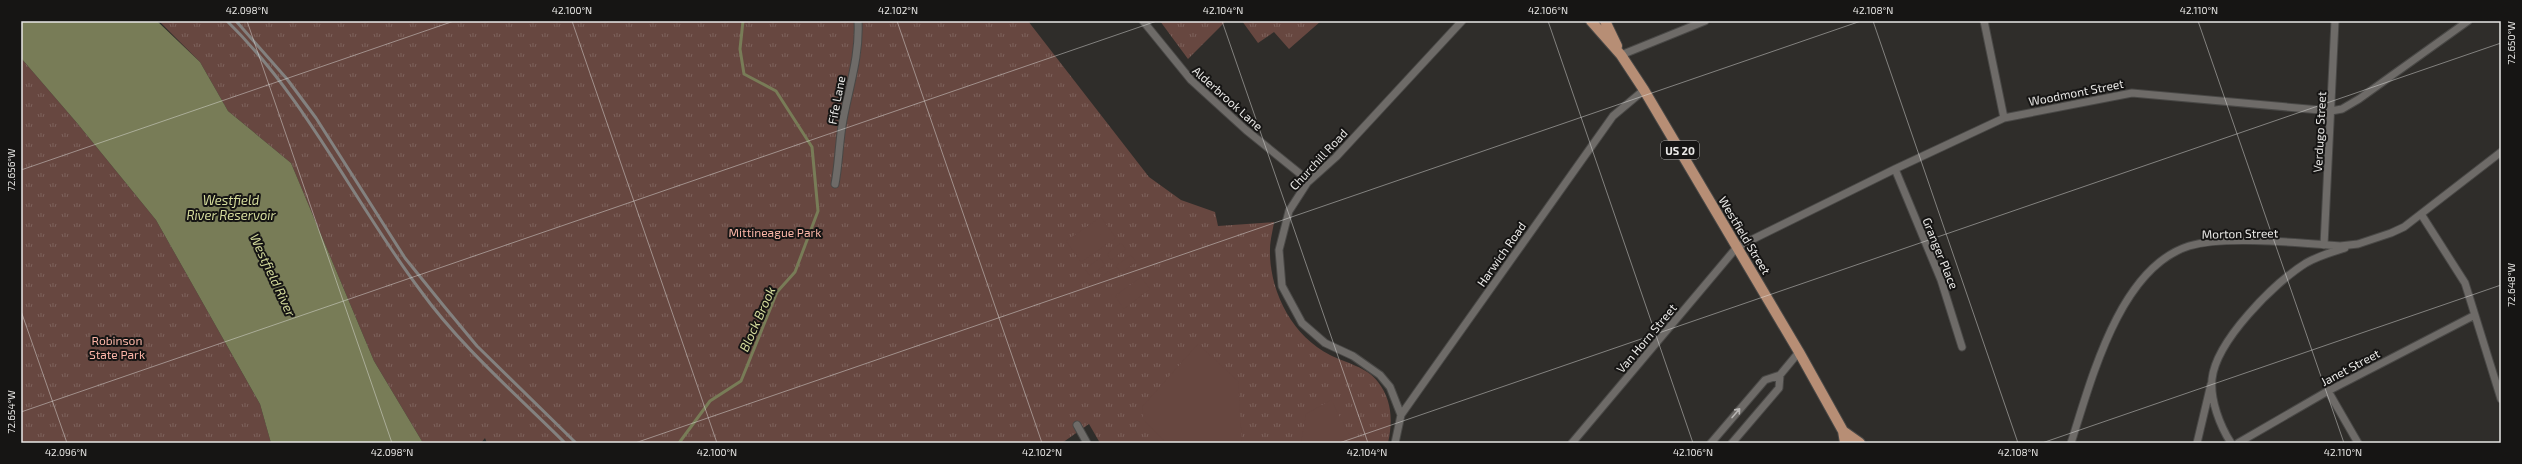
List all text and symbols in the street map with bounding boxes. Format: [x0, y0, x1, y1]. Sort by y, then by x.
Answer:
text: 42.098°N [226, 4, 268, 16]
text: 42.100°N [552, 4, 592, 16]
text: 42.102°N [878, 4, 918, 16]
text: 42.104°N [1203, 4, 1243, 16]
text: 42.106°N [1528, 4, 1568, 16]
text: 42.108°N [1853, 4, 1893, 16]
text: 42.110°N [2180, 4, 2218, 16]
text: 72.650°W [2505, 21, 2517, 65]
street label: Alderbrook Lane [1190, 63, 1266, 133]
street label: Fife Lane [824, 75, 848, 125]
street label: Woodmont Street [2027, 76, 2125, 108]
street label: Verdugo Street [2310, 91, 2328, 173]
street label: Churchill Road [1286, 126, 1350, 192]
road number: US 20 [1661, 141, 1699, 159]
text: 72.656°W [5, 148, 17, 191]
water label: Westfield River Reservoir [186, 192, 276, 223]
street label: Westfield Street [1716, 193, 1774, 277]
street label: Granger Place [1920, 215, 1962, 291]
street label: Harwich Road [1474, 219, 1528, 289]
park label: Mittineague Park [729, 225, 821, 239]
street label: Morton Street [2202, 225, 2279, 241]
water label: Westfield River [247, 231, 300, 320]
text: 72.648°W [2505, 262, 2517, 307]
water label: Block Brook [736, 284, 779, 354]
street label: Van Horn Street [1613, 300, 1679, 375]
park label: Robinson State Park [89, 333, 145, 361]
street label: Janet Street [2318, 345, 2382, 388]
text: 72.654°W [5, 390, 17, 434]
one-way arrow [1732, 408, 1741, 419]
text: 42.096°N [45, 446, 87, 458]
text: 42.098°N [371, 446, 413, 458]
text: 42.100°N [697, 446, 737, 458]
text: 42.102°N [1022, 446, 1062, 458]
text: 42.104°N [1347, 446, 1387, 458]
text: 42.106°N [1673, 446, 1713, 458]
text: 42.108°N [1998, 446, 2038, 458]
text: 42.110°N [2324, 446, 2362, 458]

